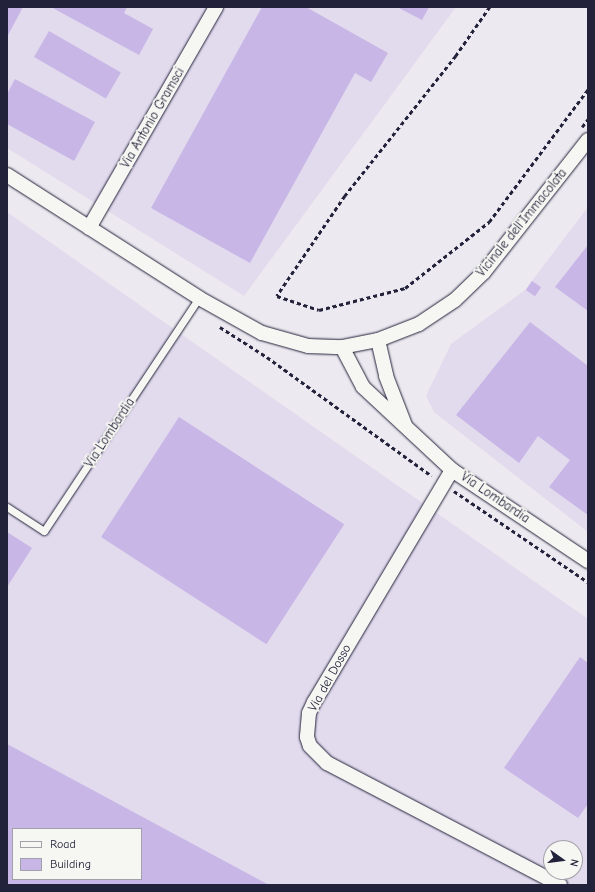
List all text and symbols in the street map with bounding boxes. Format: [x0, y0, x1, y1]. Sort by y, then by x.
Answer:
street label: Via Antonio Gramsci [118, 65, 188, 171]
street label: Vicinale dell'Immacolata [474, 166, 570, 280]
street label: Via Lombardia [82, 395, 138, 471]
street label: Via Lombardia [458, 469, 532, 527]
street label: Via del Dosso [305, 642, 355, 714]
legend [12, 828, 142, 880]
text: Road [50, 837, 76, 851]
north arrow [543, 840, 583, 880]
text: Building [50, 857, 91, 871]
text: N [567, 858, 581, 868]

